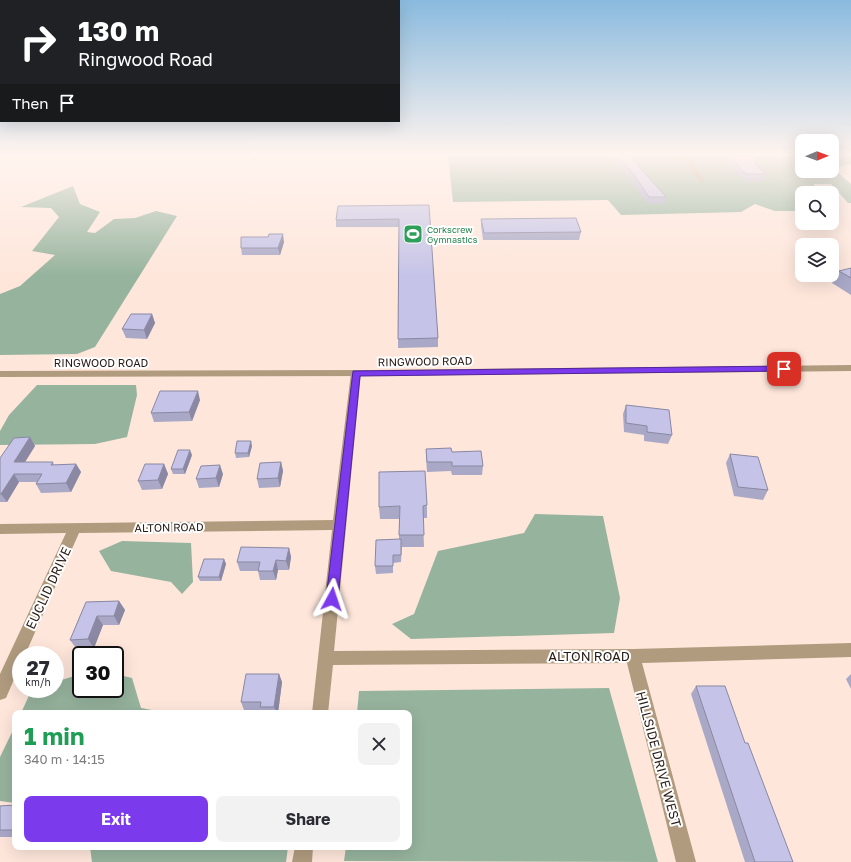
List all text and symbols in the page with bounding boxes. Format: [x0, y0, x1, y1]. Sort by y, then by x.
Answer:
text: 130 m [78, 14, 159, 47]
icon: right [12, 16, 64, 68]
text: Ringwood Road [78, 48, 213, 70]
icon: arrive [56, 92, 78, 114]
text: Then [12, 94, 48, 112]
north arrow [795, 134, 839, 178]
map controls [795, 134, 839, 282]
button: search [795, 186, 839, 230]
sports icon: Corkscrew Gymnastics [402, 223, 424, 245]
place label: Corkscrew Gymnastics [427, 224, 478, 245]
button: layers [795, 238, 839, 282]
pin [767, 352, 801, 386]
street label: RINGWOOD ROAD [378, 354, 473, 368]
street label: RINGWOOD ROAD [54, 356, 149, 369]
icon: arrive [773, 358, 795, 380]
street label: ALTON ROAD [134, 520, 204, 534]
street label: EUCLID DRIVE [22, 544, 74, 632]
position arrow [311, 578, 353, 620]
speed limit sign: 30 [72, 646, 124, 698]
street label: ALTON ROAD [548, 648, 630, 664]
text: 27 [26, 655, 50, 679]
text: km/h [25, 676, 51, 688]
street label: HILLSIDE DRIVE WEST [633, 689, 685, 829]
text: 1 min [24, 721, 84, 750]
button: close [358, 723, 400, 765]
text: 340 m · 14:15 [24, 751, 105, 767]
button: Exit [24, 796, 208, 842]
button: Share [216, 796, 400, 842]

